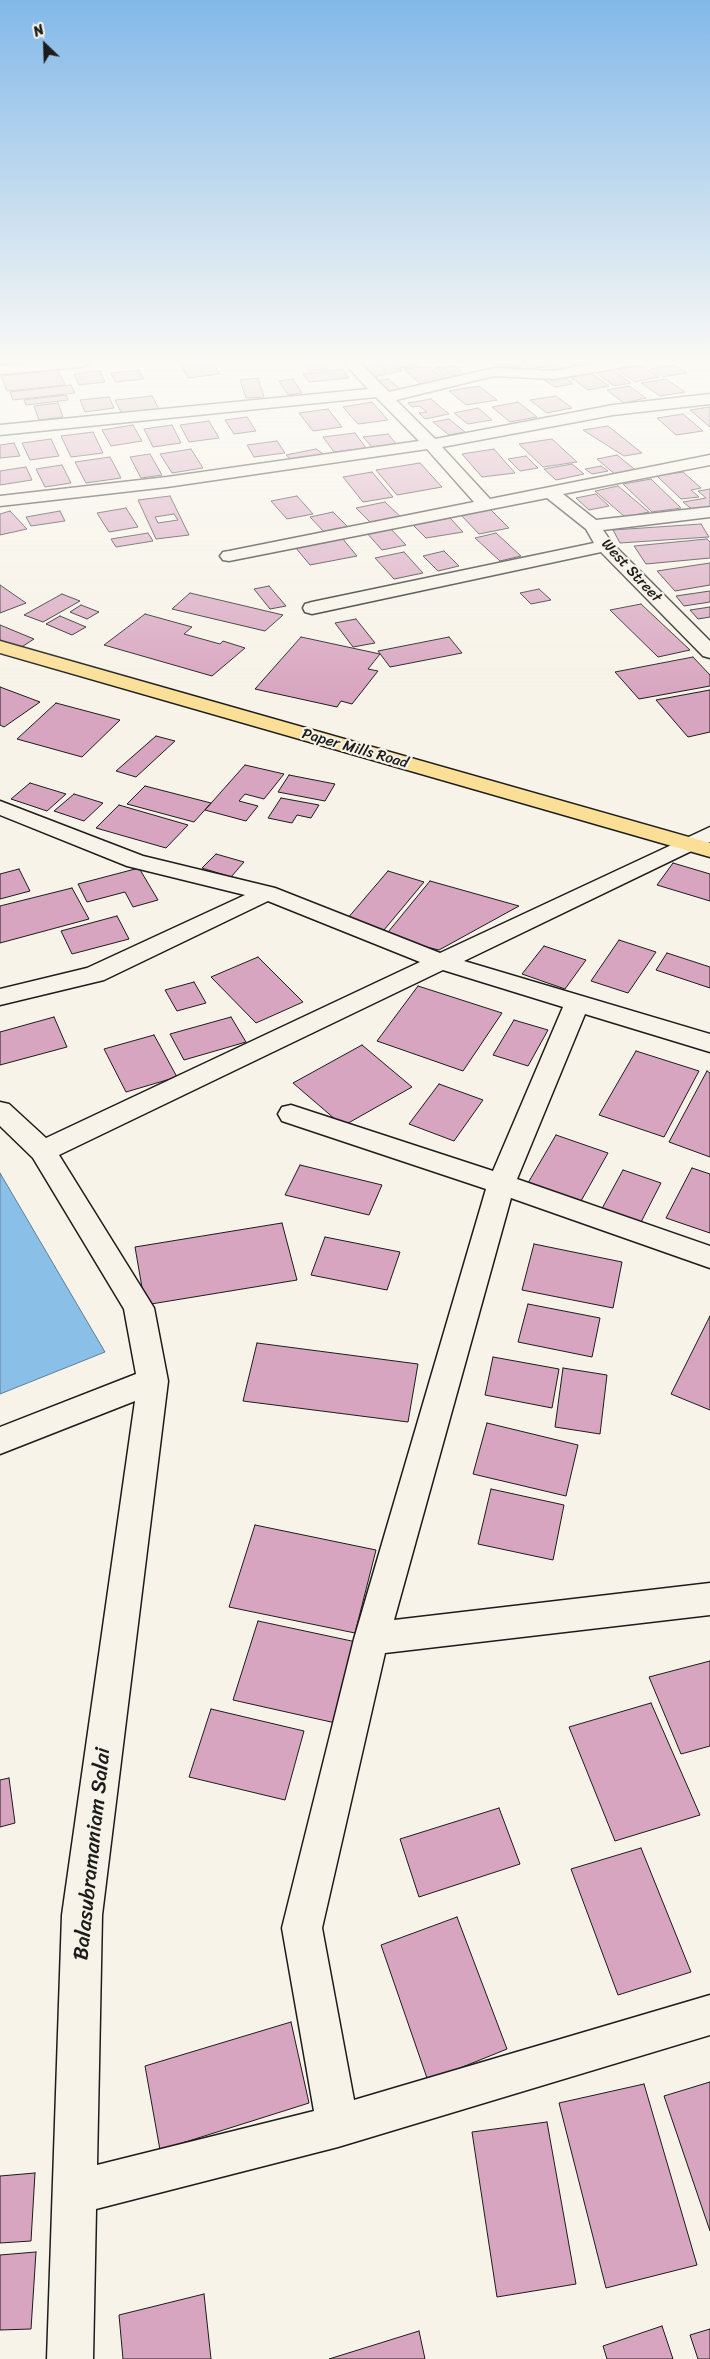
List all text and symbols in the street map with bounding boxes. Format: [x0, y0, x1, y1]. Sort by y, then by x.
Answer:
text: N [29, 17, 48, 44]
north arrow [20, 20, 70, 70]
street label: West Street [597, 536, 665, 606]
street label: Paper Mills Road [300, 725, 410, 773]
street label: Balasubramaniam Salai [69, 1746, 117, 1962]

